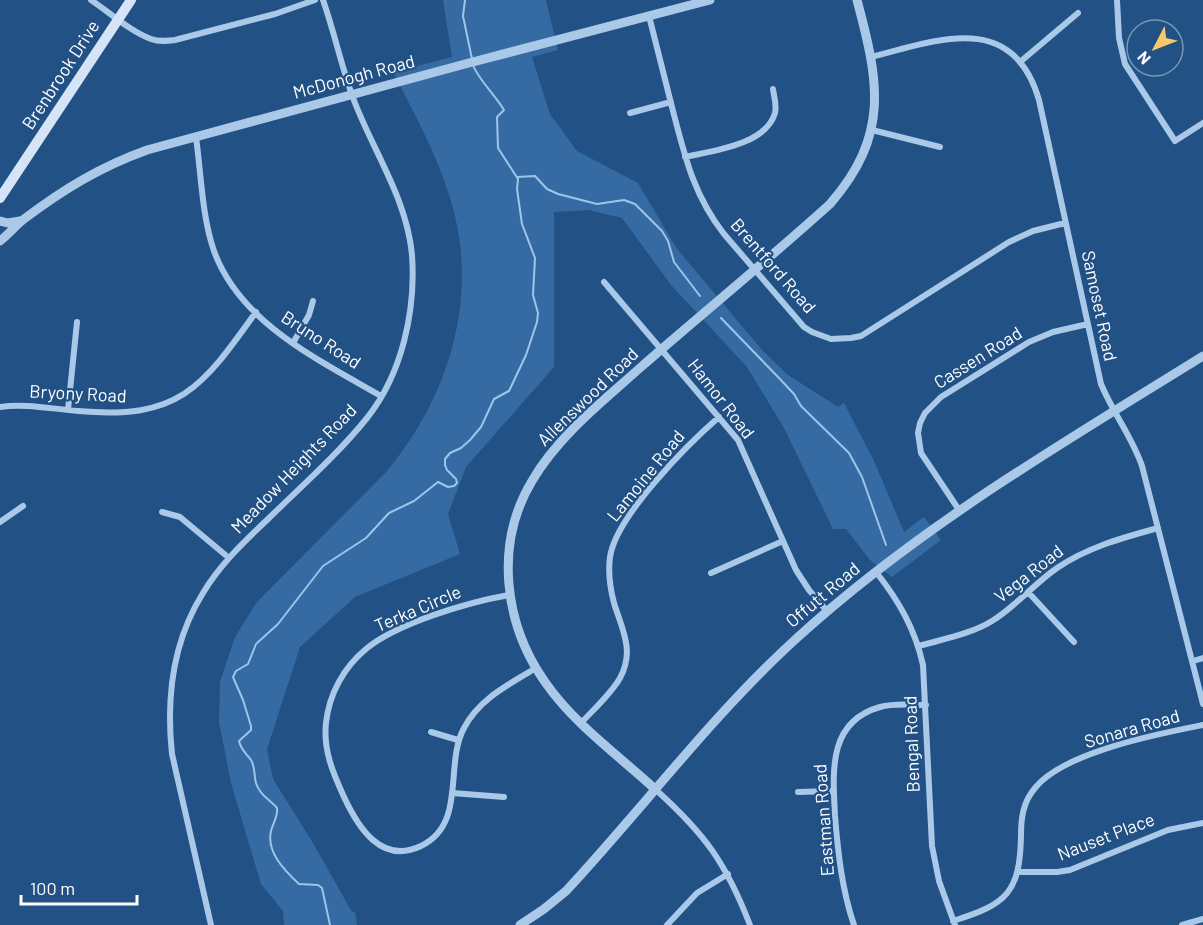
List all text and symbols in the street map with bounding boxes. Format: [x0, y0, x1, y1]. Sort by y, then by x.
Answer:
street label: Brenbrook Drive [17, 16, 104, 133]
north arrow [1125, 18, 1185, 78]
text: N [1133, 48, 1154, 69]
street label: McDonogh Road [290, 49, 417, 103]
street label: Brentford Road [727, 213, 821, 317]
street label: Samoset Road [1078, 249, 1122, 363]
street label: Bruno Road [278, 305, 365, 373]
street label: Cassen Road [929, 321, 1026, 393]
street label: Allenswood Road [532, 342, 642, 450]
street label: Hamor Road [684, 354, 760, 443]
street label: Bryony Road [29, 379, 127, 407]
street label: Meadow Heights Road [226, 399, 361, 538]
street label: Lamoine Road [602, 425, 689, 525]
street label: Vega Road [989, 539, 1067, 607]
street label: Offutt Road [781, 557, 864, 632]
street label: Terka Circle [371, 580, 464, 636]
street label: Bengal Road [898, 695, 924, 793]
street label: Sonara Road [1081, 704, 1182, 752]
street label: Eastman Road [808, 763, 838, 877]
street label: Nauset Place [1054, 807, 1157, 865]
scale bar [21, 868, 136, 906]
text: 100 m [30, 877, 75, 899]

